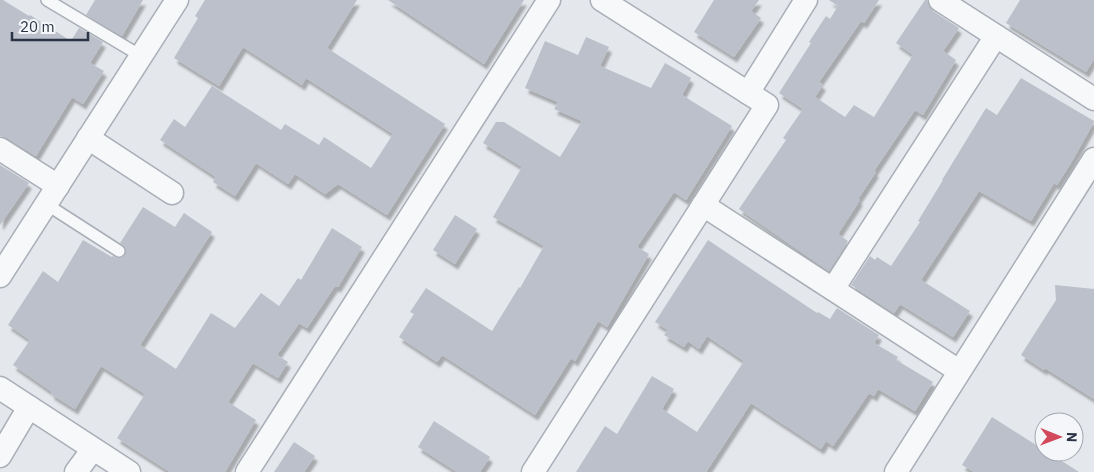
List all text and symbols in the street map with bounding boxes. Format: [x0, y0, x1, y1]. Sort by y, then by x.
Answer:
scale bar [12, 10, 89, 42]
text: 20 m [20, 17, 55, 36]
north arrow [1034, 412, 1084, 462]
text: N [1063, 432, 1081, 442]

